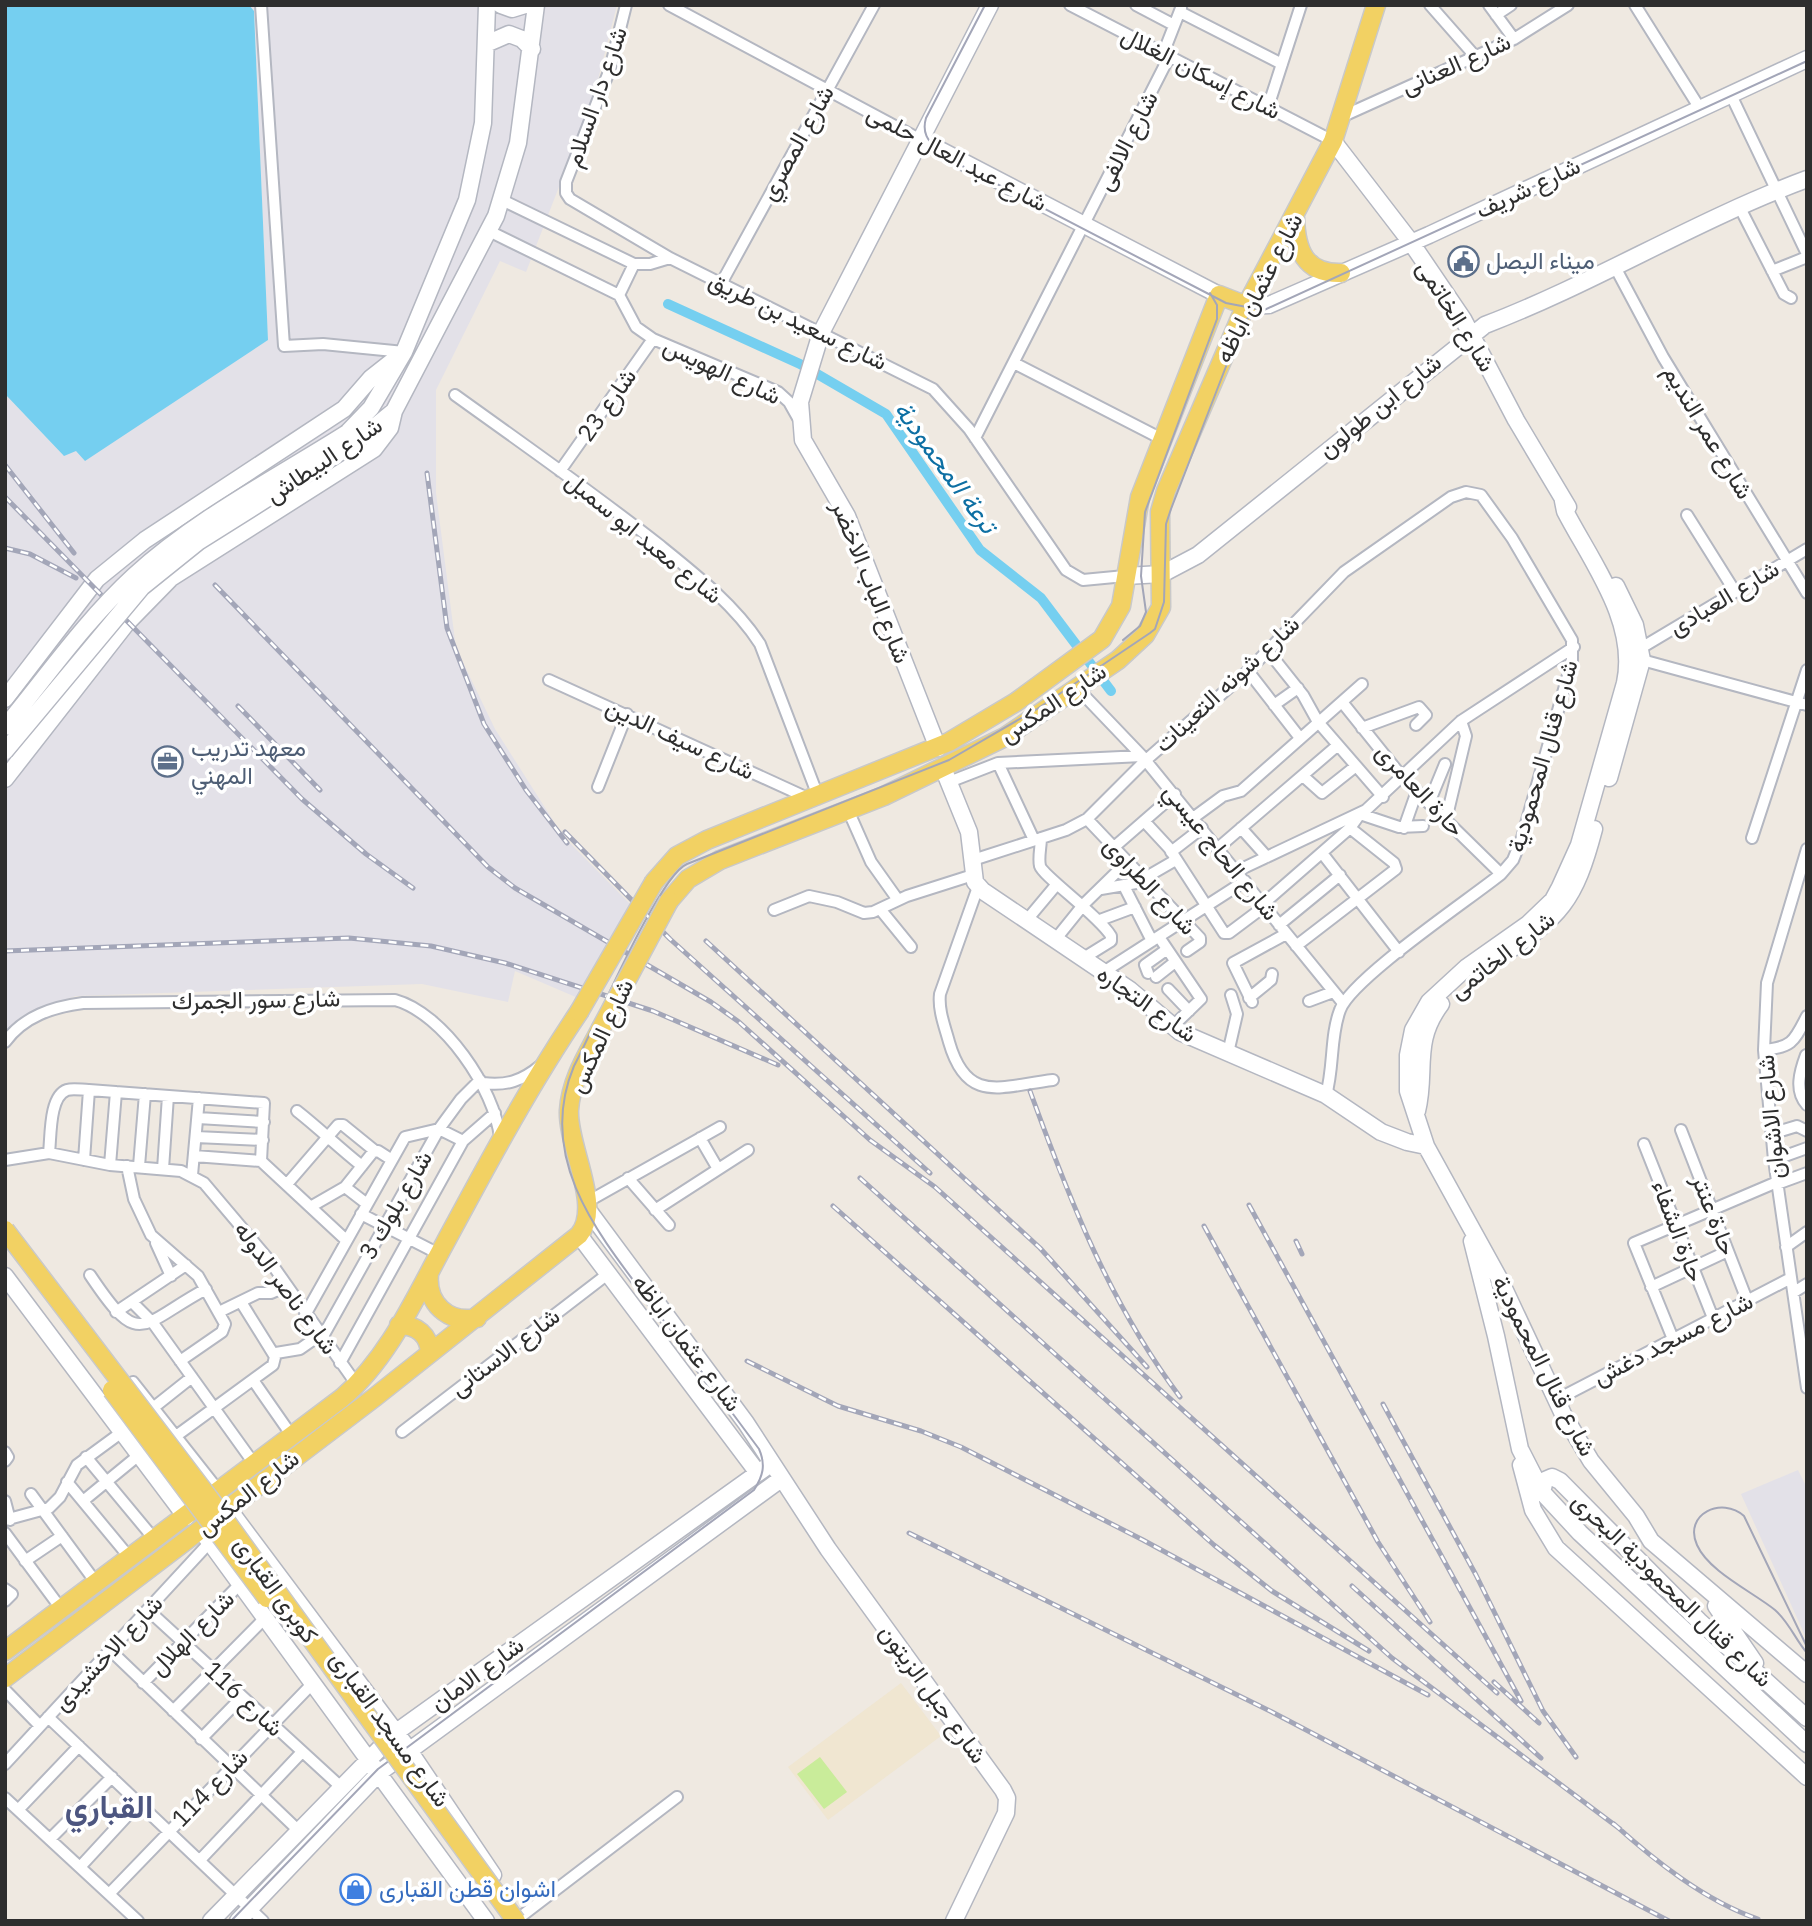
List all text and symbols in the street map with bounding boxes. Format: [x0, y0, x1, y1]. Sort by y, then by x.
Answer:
street label: شارع إسكان الغلال [1116, 18, 1287, 127]
street label: شارع دار السلام [556, 22, 635, 171]
street label: شارع العنانى [1396, 25, 1516, 102]
street label: شارع المصري [751, 79, 844, 208]
street label: شارع الالفى [1087, 85, 1166, 196]
street label: شارع عبد العال حلمى [861, 96, 1053, 219]
street label: شارع شريف [1470, 149, 1585, 226]
street label: شارع عثمان اباظه [1207, 207, 1310, 368]
public building icon: ميناء البصل [1446, 244, 1480, 278]
place label: ميناء البصل [1486, 244, 1595, 276]
street label: شارع الخاتمى [1409, 254, 1504, 378]
street label: شارع سعيد بن طريق [704, 263, 893, 378]
street label: شارع الهويس [658, 329, 786, 412]
street label: شارع ابن طولون [1311, 346, 1448, 466]
street label: شارع عمر النديم [1655, 358, 1761, 505]
street label: شارع 23 [569, 361, 644, 448]
water label: ترعة المحمودية [887, 393, 1008, 542]
street label: شارع البيطاش [259, 408, 389, 511]
street label: شارع معبد ابو سمبل [559, 464, 730, 611]
street label: شارع الباب الاخضر [823, 495, 919, 668]
street label: شارع العبادى [1662, 552, 1785, 643]
street label: شارع شونه التعينات [1147, 608, 1306, 760]
street label: شارع المكس [993, 655, 1113, 750]
street label: شارع قنال المحمودية [1499, 656, 1586, 856]
street label: شارع سيف الدين [601, 690, 760, 787]
place label: معهد تدريب المهني [191, 731, 306, 795]
street label: حارة العامرى [1369, 736, 1472, 843]
office icon: معهد تدريب المهني [151, 745, 185, 779]
street label: شارع الحاج عيسي [1153, 776, 1287, 929]
street label: شارع الطراوى [1096, 829, 1205, 942]
street label: شارع الخاتمى [1442, 903, 1562, 1006]
street label: شارع التجاره [1091, 957, 1204, 1050]
street label: شارع المكس [560, 973, 641, 1098]
street label: شارع سور الجمرك [171, 982, 341, 1017]
street label: شارع الاشوان [1749, 1054, 1792, 1181]
street label: شارع بلوك 3 [351, 1144, 440, 1265]
street label: حارة عنتر [1685, 1169, 1745, 1260]
street label: حارة الشفاء [1645, 1175, 1713, 1286]
street label: شارع ناصر الدوله [227, 1214, 346, 1361]
street label: شارع عثمان اباظه [625, 1267, 750, 1418]
street label: شارع قنال المحمودية [1485, 1270, 1604, 1462]
street label: شارع مسجد دغش [1587, 1284, 1758, 1393]
street label: شارع الاستانى [443, 1299, 567, 1404]
street label: شارع المكس [189, 1442, 306, 1543]
street label: شارع قنال المحمودية البحرى [1565, 1485, 1780, 1695]
street label: كوبرى القبارى [227, 1530, 326, 1649]
street label: شارع الهلال [142, 1583, 242, 1683]
street label: شارع الاخشيدى [45, 1587, 170, 1718]
street label: شارع جبل الزيتون [872, 1617, 995, 1770]
street label: شارع الامان [423, 1628, 530, 1719]
street label: شارع مسجد القبارى [322, 1644, 458, 1814]
street label: شارع 116 [198, 1653, 291, 1744]
street label: شارع 114 [164, 1741, 255, 1834]
district label: القباري [65, 1785, 153, 1833]
shop icon: اشوان قطن القبارى [339, 1872, 373, 1906]
place label: اشوان قطن القبارى [379, 1872, 556, 1904]

